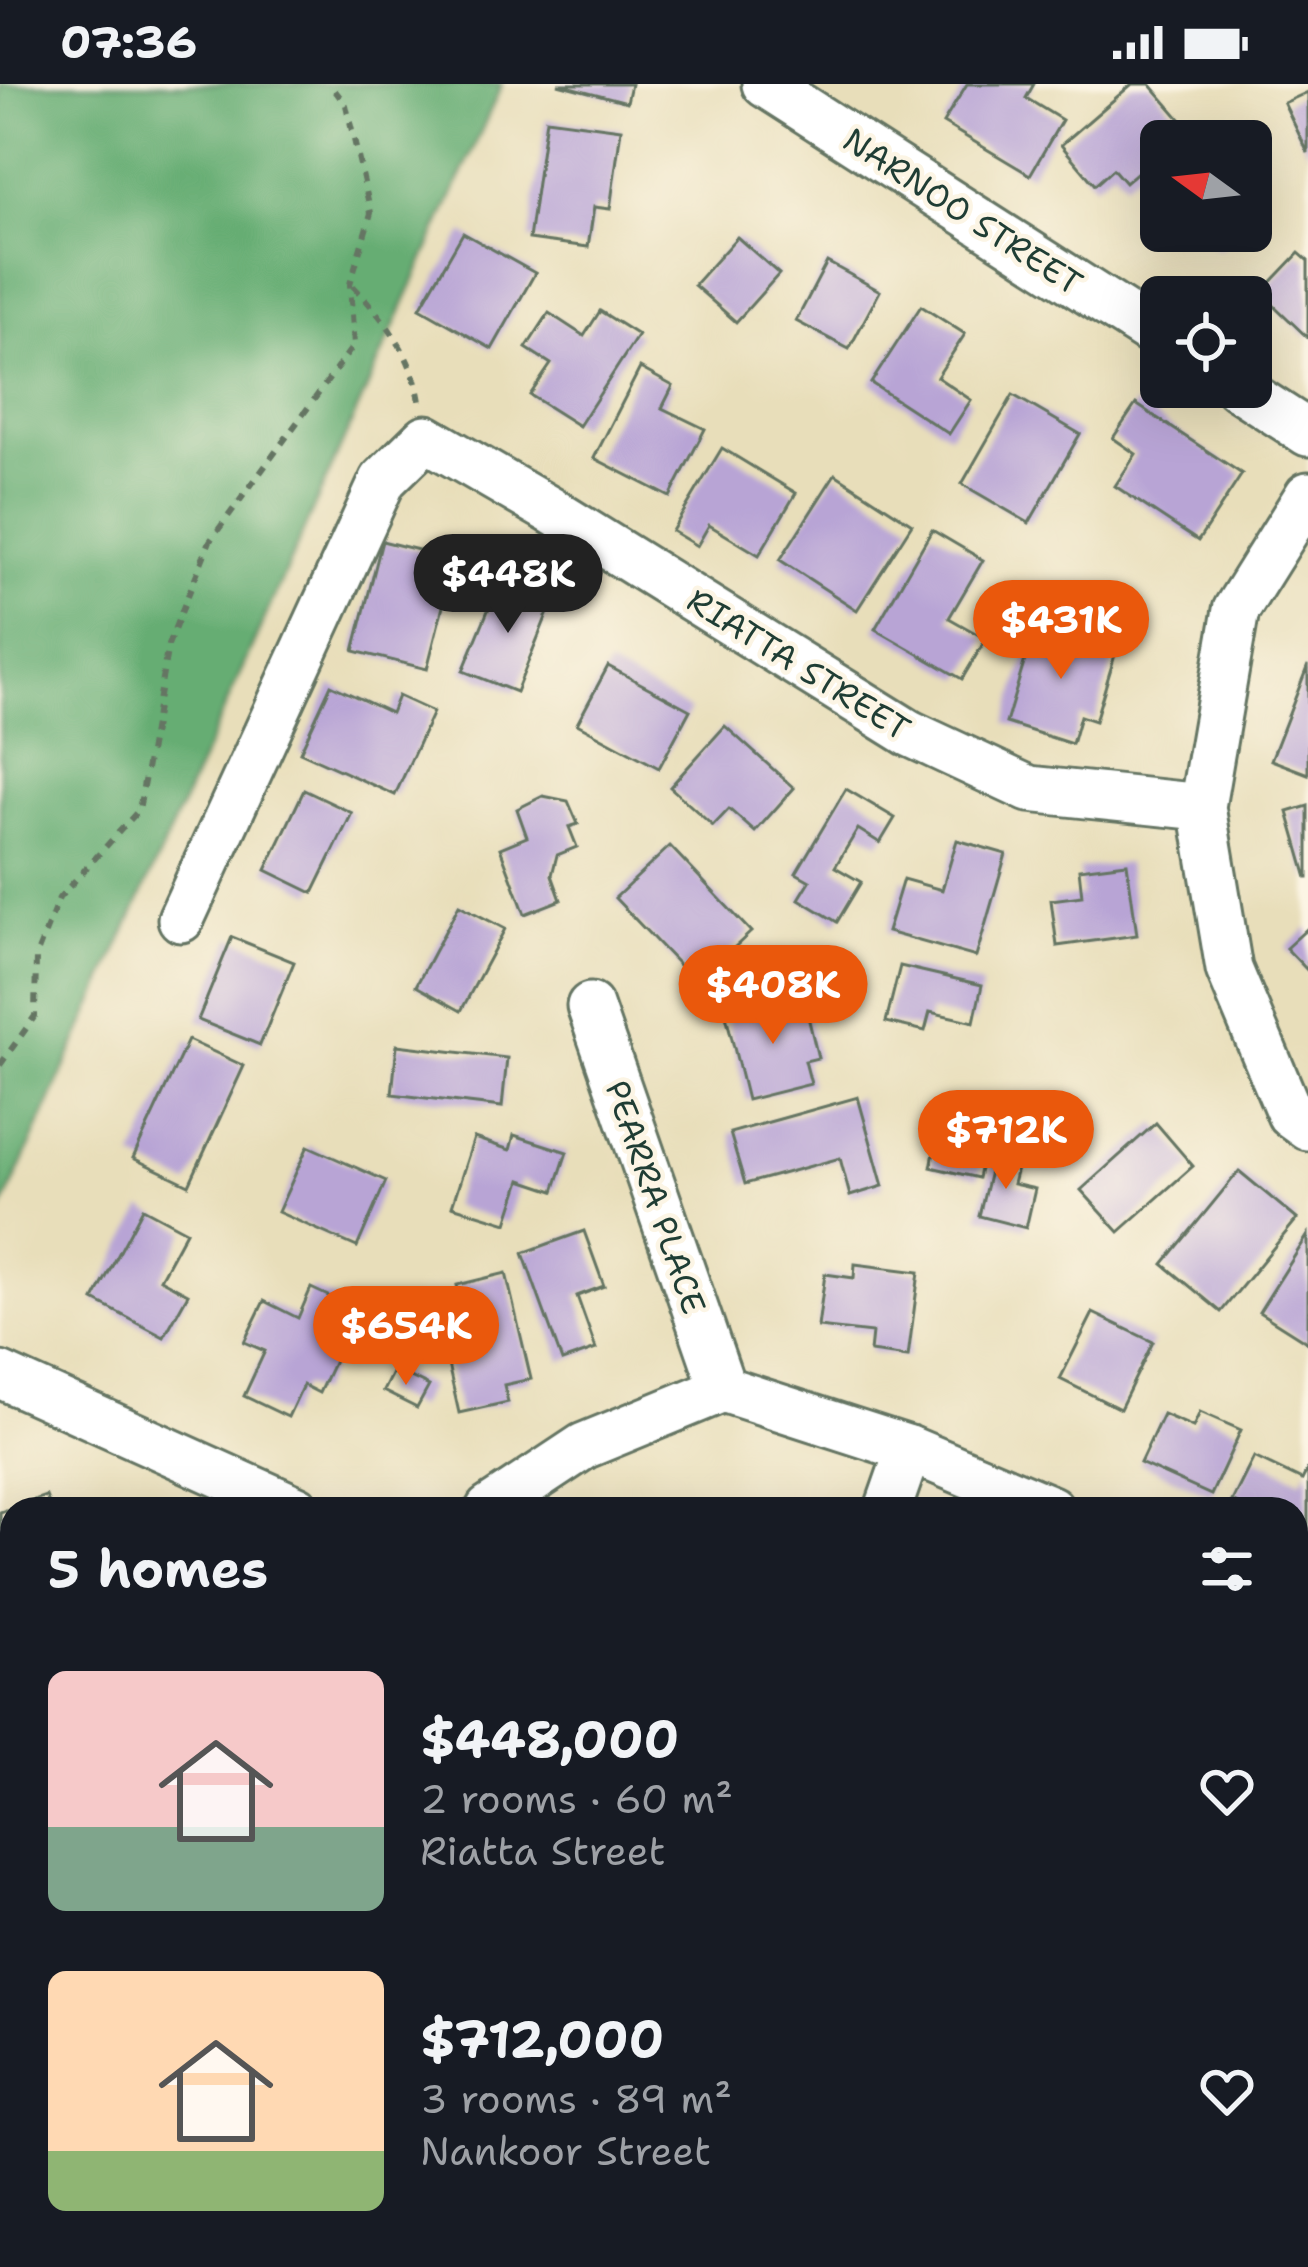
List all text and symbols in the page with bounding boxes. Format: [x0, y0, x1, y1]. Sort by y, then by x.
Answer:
text: 07:36 [60, 12, 197, 72]
street label: NARNOO STREET [834, 117, 1091, 306]
north arrow [1140, 120, 1272, 252]
map controls [1140, 120, 1272, 408]
button: locate [1140, 276, 1272, 408]
pin: $448K [424, 534, 592, 636]
text: $448K [441, 547, 575, 599]
street label: RIATTA STREET [679, 578, 919, 751]
pin: $431K [977, 580, 1145, 682]
text: $431K [1000, 593, 1122, 645]
pin: $408K [689, 945, 857, 1047]
text: $408K [706, 958, 840, 1010]
street label: PEARRA PLACE [595, 1074, 717, 1320]
pin: $712K [922, 1090, 1090, 1192]
text: $712K [945, 1103, 1067, 1155]
pin: $654K [322, 1286, 490, 1388]
text: $654K [340, 1299, 472, 1351]
text: 5 homes [48, 1535, 268, 1603]
icon: filters [1194, 1536, 1260, 1602]
text: $448,000 [420, 1705, 679, 1773]
icon: home [144, 1719, 288, 1863]
icon: heart [1194, 1758, 1260, 1824]
text: 2 rooms · 60 m² [420, 1773, 733, 1825]
text: Riatta Street [420, 1825, 665, 1877]
text: $712,000 [420, 2005, 664, 2073]
icon: home [144, 2019, 288, 2163]
icon: heart [1194, 2058, 1260, 2124]
text: 3 rooms · 89 m² [420, 2073, 732, 2125]
text: Nankoor Street [420, 2125, 711, 2177]

